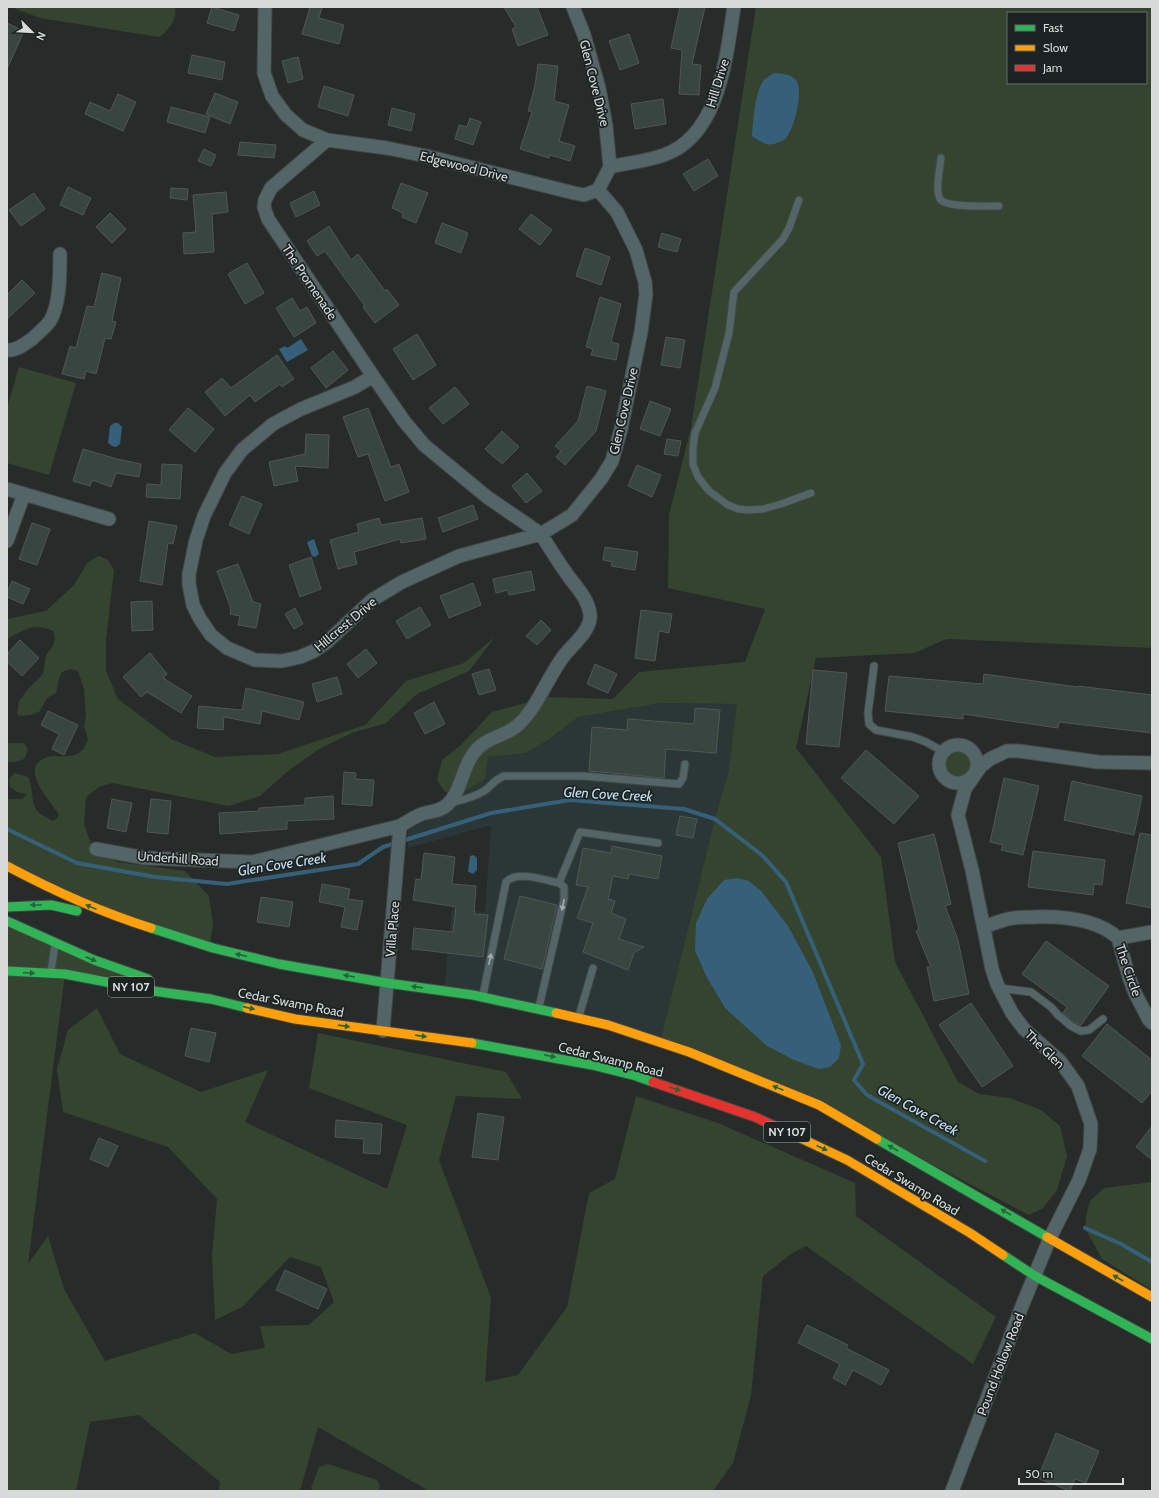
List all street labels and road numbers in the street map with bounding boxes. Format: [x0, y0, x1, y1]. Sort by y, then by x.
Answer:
street label: Glen Cove Drive [577, 38, 614, 128]
street label: Hill Drive [702, 56, 732, 109]
street label: Edgewood Drive [418, 147, 510, 185]
street label: The Promenade [279, 241, 341, 323]
street label: Glen Cove Drive [605, 366, 641, 456]
street label: Hillcrest Drive [311, 593, 380, 655]
street label: Underhill Road [137, 847, 219, 869]
street label: Villa Place [382, 900, 402, 957]
street label: The Circle [1113, 942, 1145, 999]
road number: NY 107 [108, 977, 154, 997]
street label: Cedar Swamp Road [237, 984, 345, 1020]
street label: The Glen [1022, 1026, 1068, 1072]
street label: Cedar Swamp Road [557, 1038, 665, 1080]
road number: NY 107 [764, 1122, 810, 1142]
street label: Cedar Swamp Road [862, 1149, 962, 1219]
street label: Pound Hollow Road [973, 1310, 1027, 1418]

